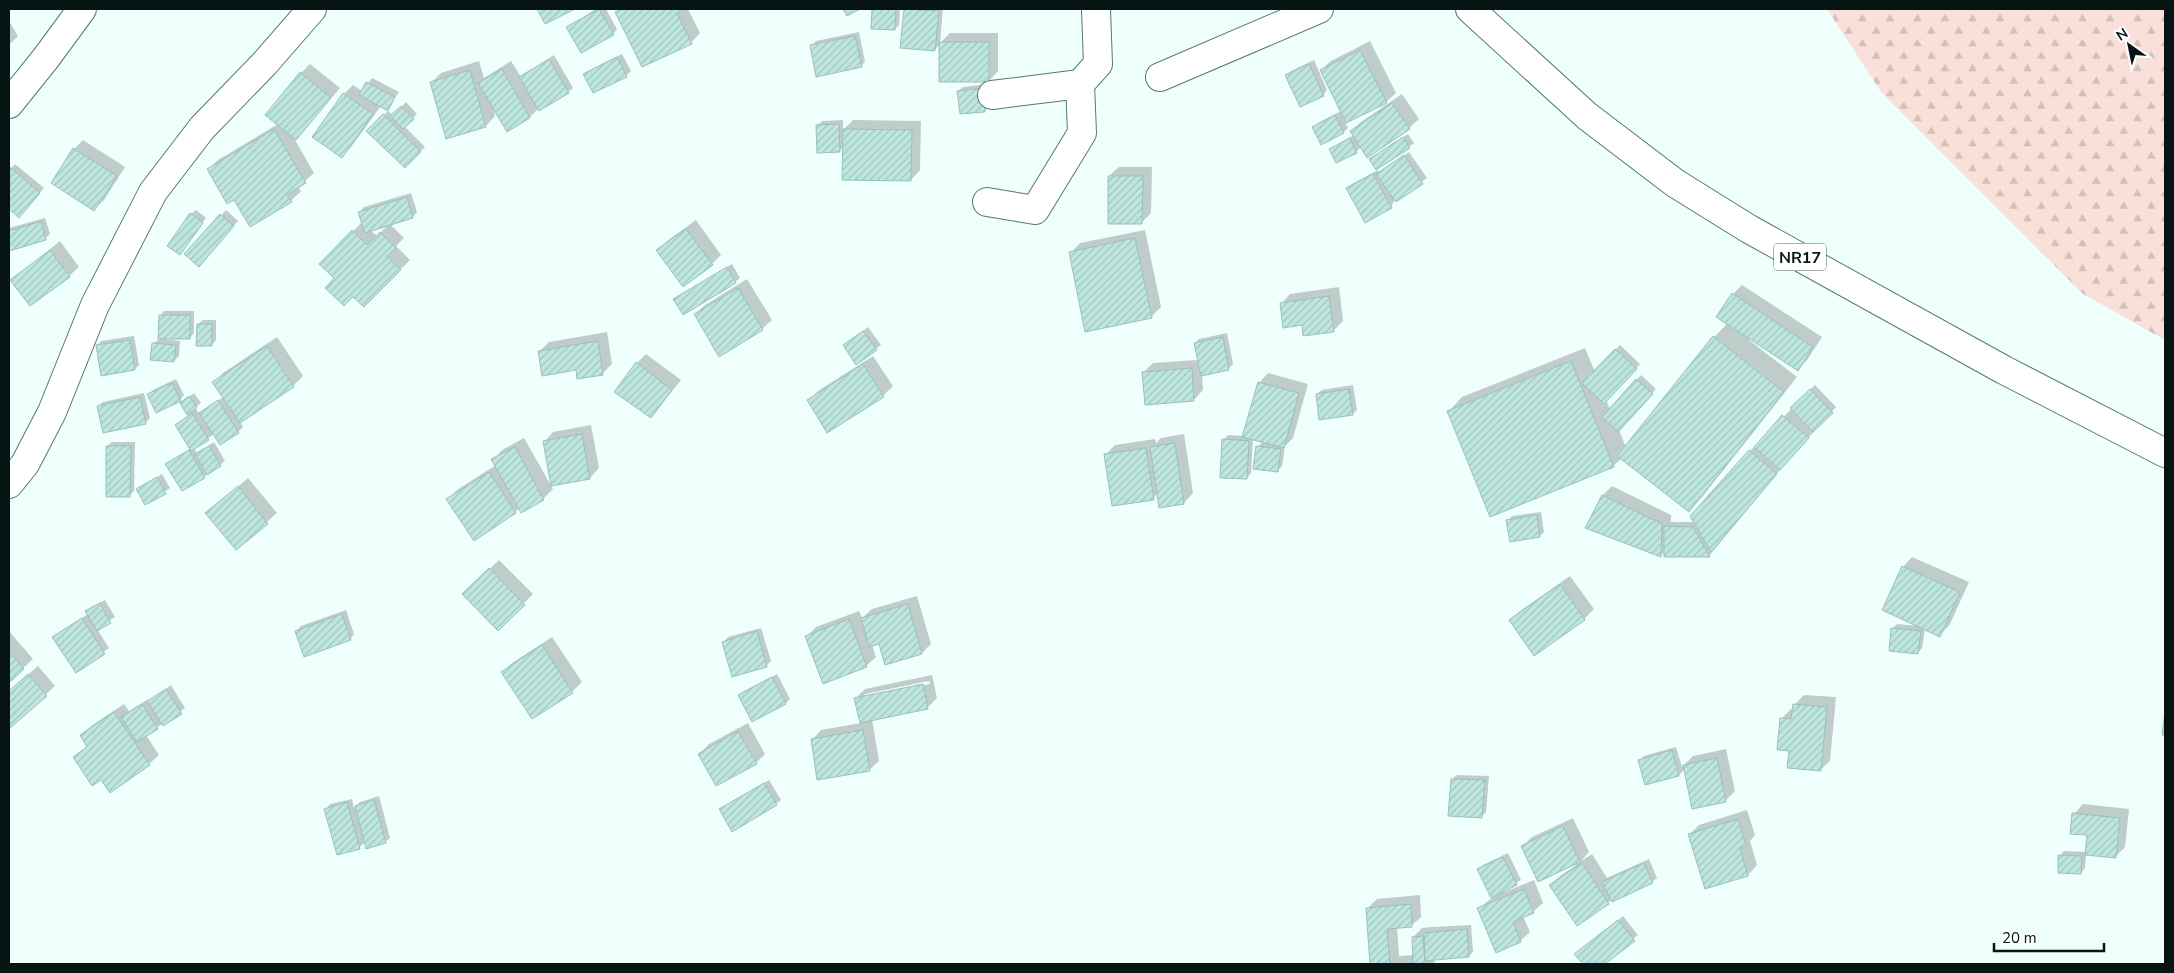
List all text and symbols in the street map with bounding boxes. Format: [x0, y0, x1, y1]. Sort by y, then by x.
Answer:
north arrow [2104, 20, 2154, 70]
text: N [2113, 24, 2132, 45]
road number: NR17 [1774, 243, 1826, 270]
scale bar [1994, 920, 2104, 952]
text: 20 m [2002, 928, 2037, 948]

